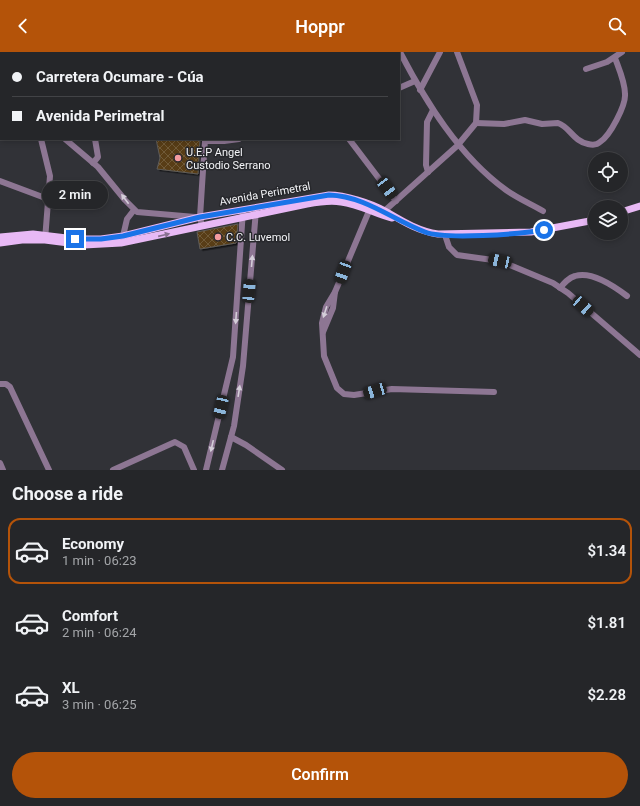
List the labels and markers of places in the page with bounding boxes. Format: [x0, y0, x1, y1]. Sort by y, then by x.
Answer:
place label: U.E.P Angel Custodio Serrano [186, 146, 270, 172]
marker: U.E.P Angel Custodio Serrano [173, 153, 183, 163]
place label: C.C. Luvemol [226, 231, 290, 244]
marker: C.C. Luvemol [213, 232, 223, 242]

